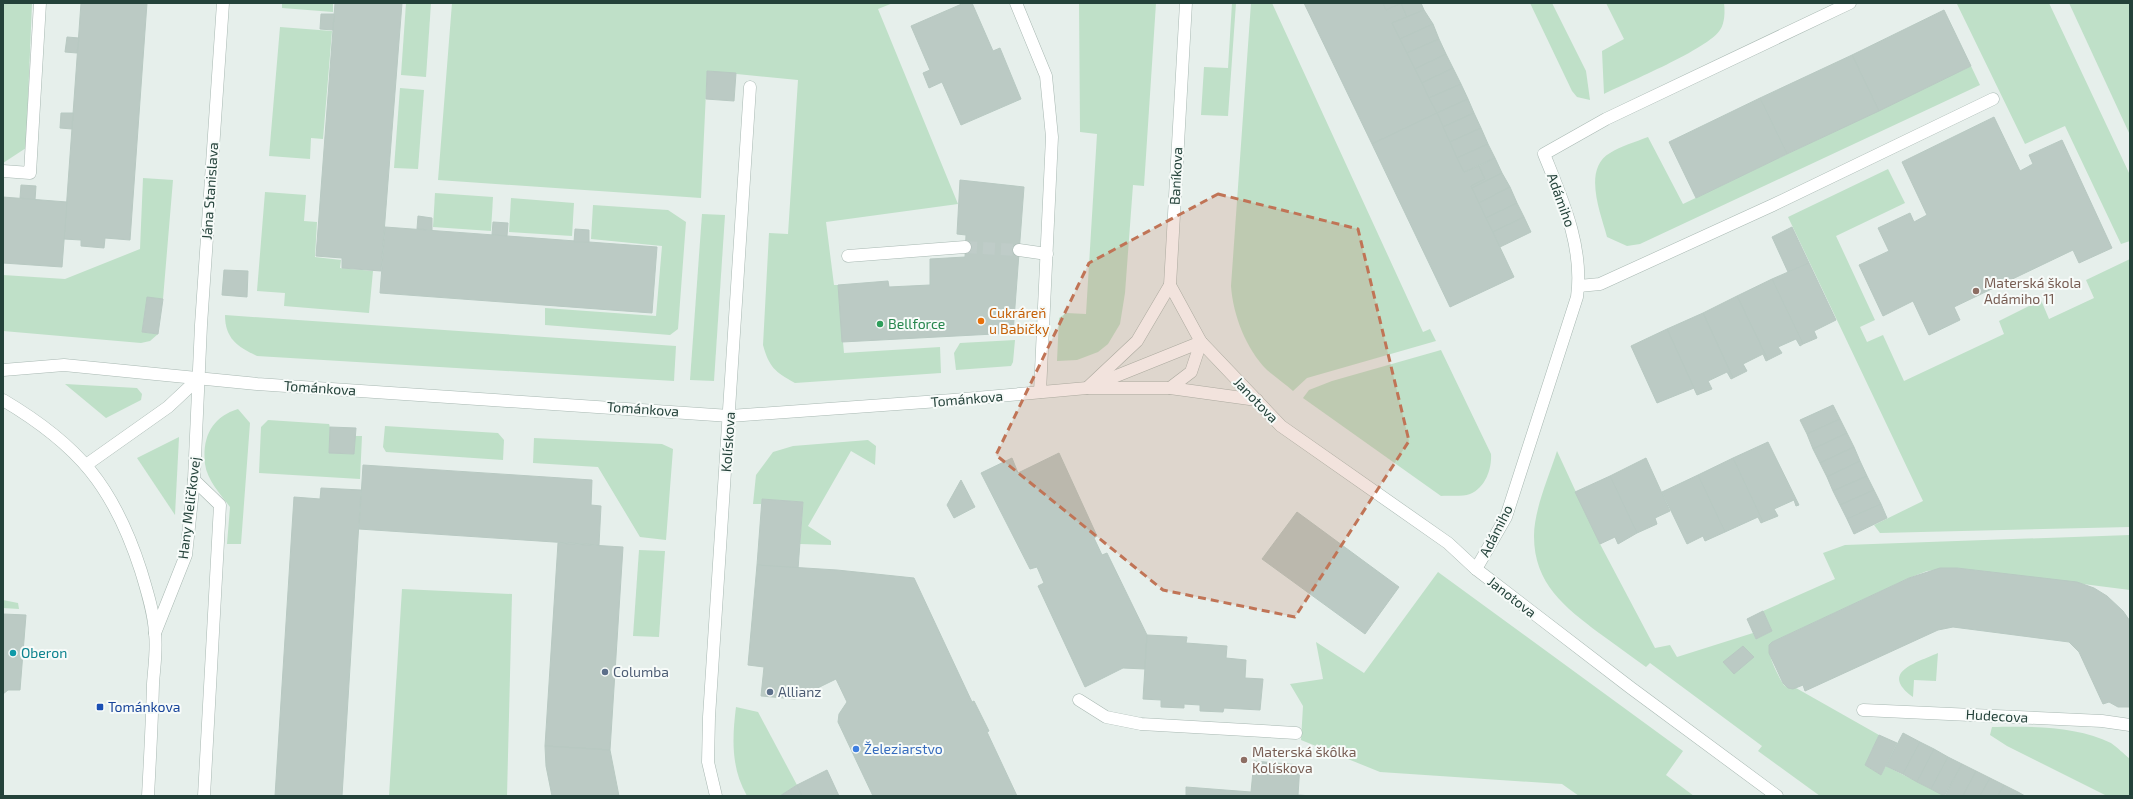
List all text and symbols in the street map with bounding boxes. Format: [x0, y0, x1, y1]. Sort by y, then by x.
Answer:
street label: Jána Stanislava [198, 142, 221, 240]
street label: Baníkova [1165, 147, 1186, 205]
street label: Adámiho [1544, 170, 1579, 229]
place label: Materská škola Adámiho 11 [1984, 274, 2081, 307]
marker: Materská škola Adámiho 11 [1971, 286, 1981, 296]
place label: Cukráreň u Babičky [989, 304, 1050, 337]
place label: Bellforce [888, 315, 945, 332]
marker: Cukráreň u Babičky [976, 316, 986, 326]
marker: Bellforce [875, 319, 885, 329]
street label: Janotova [1231, 373, 1282, 426]
street label: Tománkova [283, 376, 357, 399]
street label: Tománkova [930, 387, 1004, 410]
street label: Tománkova [606, 397, 680, 420]
street label: Kolískova [717, 411, 738, 473]
street label: Hany Meličkovej [174, 456, 203, 560]
street label: Adámiho [1475, 502, 1516, 560]
street label: Janotova [1485, 572, 1540, 621]
place label: Oberon [21, 644, 67, 661]
marker: Oberon [8, 648, 18, 658]
place label: Columba [613, 663, 669, 680]
marker: Columba [600, 667, 610, 677]
place label: Allianz [778, 683, 821, 700]
marker: Allianz [765, 687, 775, 697]
place label: Tománkova [108, 698, 180, 715]
marker: Tománkova [95, 702, 105, 712]
street label: Hudecova [1965, 705, 2029, 726]
place label: Železiarstvo [864, 740, 943, 757]
place label: Materská škôlka Kolískova [1252, 743, 1356, 776]
marker: Železiarstvo [851, 744, 861, 754]
marker: Materská škôlka Kolískova [1239, 755, 1249, 765]

